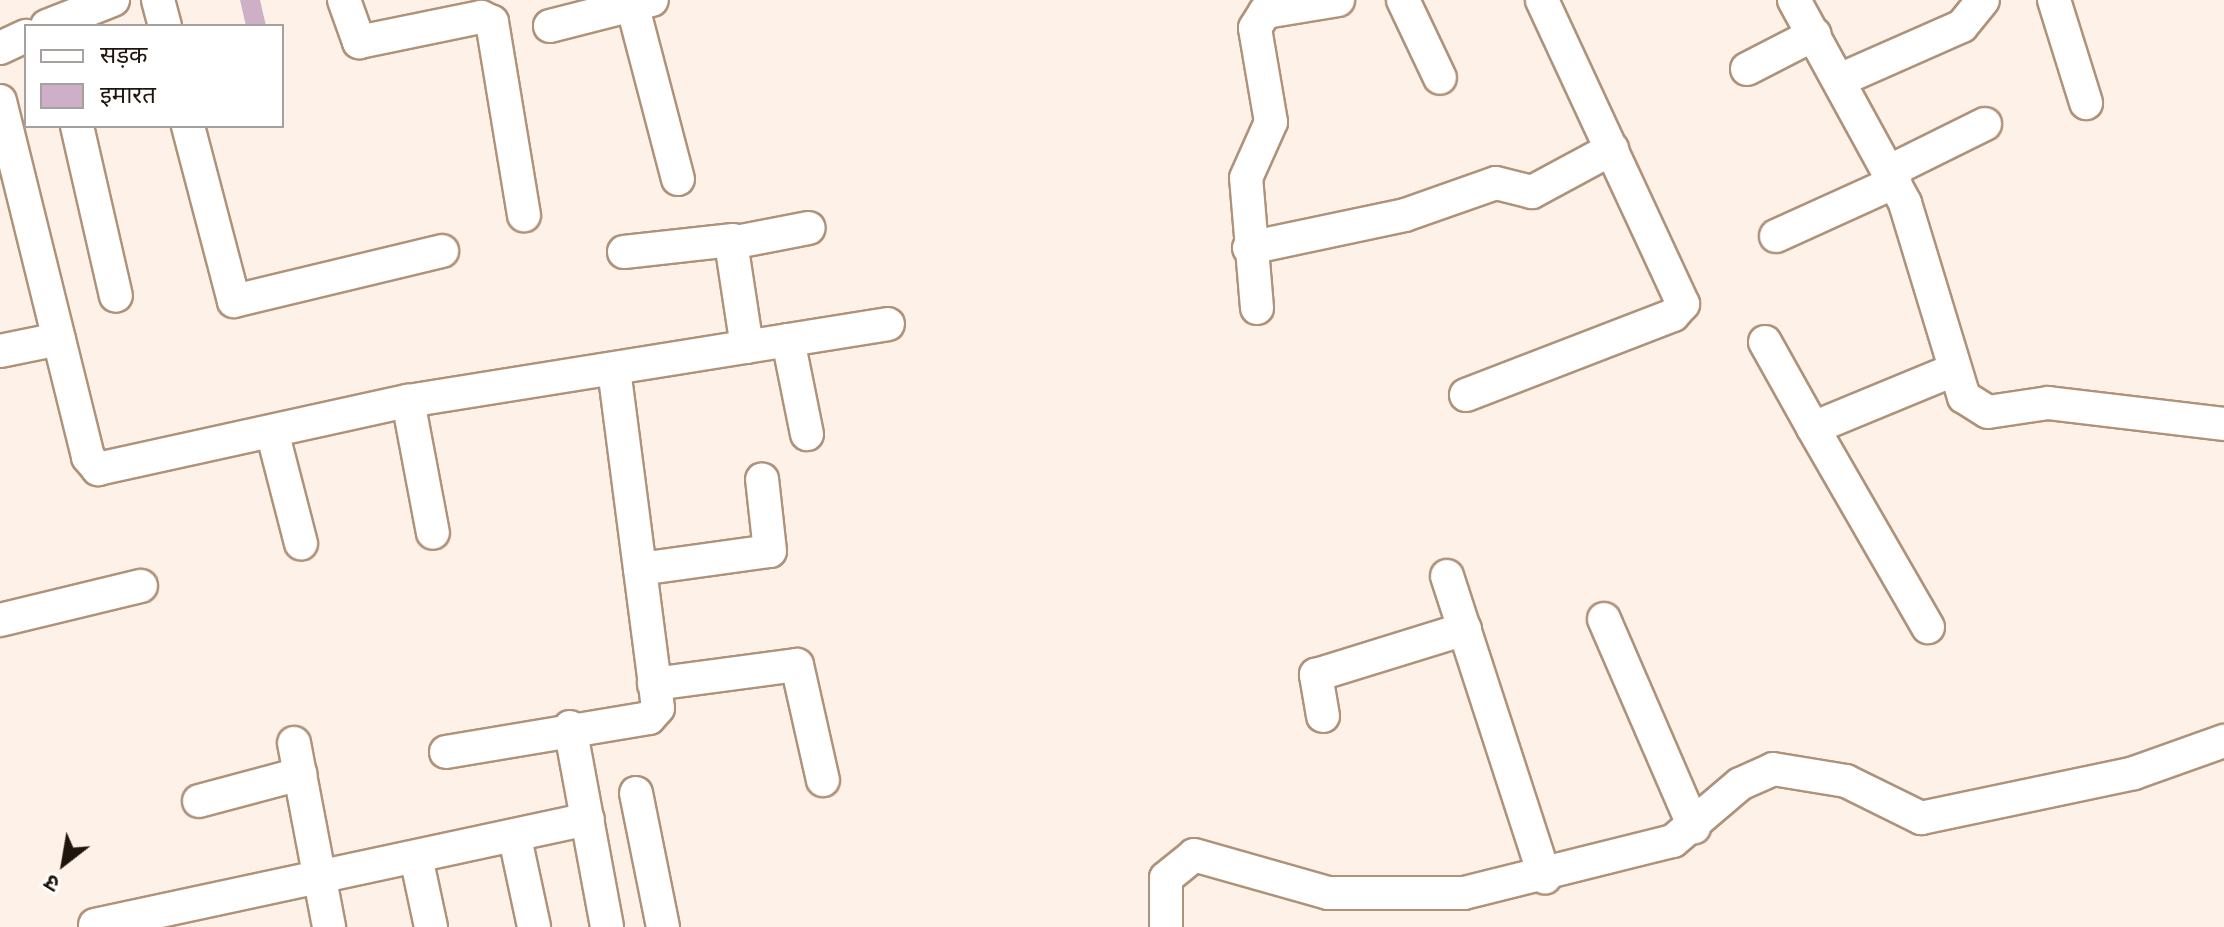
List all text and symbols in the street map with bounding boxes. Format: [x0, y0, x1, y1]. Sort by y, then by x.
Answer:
legend [24, 24, 284, 128]
text: सड़क [100, 39, 148, 70]
text: इमारत [100, 79, 156, 110]
north arrow [24, 823, 104, 903]
text: उ [39, 868, 64, 899]

